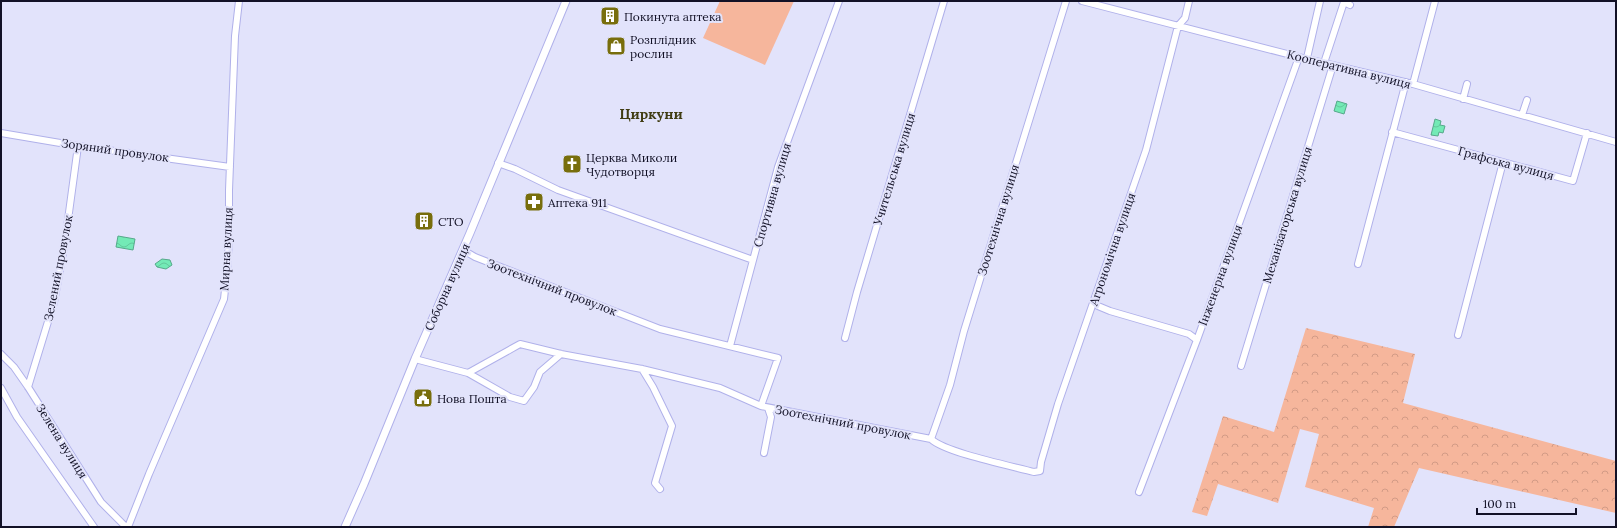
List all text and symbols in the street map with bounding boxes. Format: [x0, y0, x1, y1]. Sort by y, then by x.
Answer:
building icon: Покинута аптека [599, 5, 621, 27]
place label: Покинута аптека [624, 9, 722, 24]
place label: Розплідник рослин [630, 32, 697, 61]
shop icon: Розплідник рослин [605, 35, 627, 57]
street label: Кооперативна вулиця [1286, 46, 1412, 92]
district label: Циркуни [619, 105, 683, 123]
street label: Учительська вулиця [869, 111, 918, 228]
street label: Зоряний провулок [60, 135, 170, 165]
street label: Спортивна вулиця [750, 141, 794, 249]
street label: Графська вулиця [1456, 143, 1556, 183]
street label: Механізаторська вулиця [1259, 145, 1315, 285]
place label: Церква Миколи Чудотворця [586, 150, 677, 179]
church icon: Церква Миколи Чудотворця [561, 153, 583, 175]
street label: Зоотехнічна вулиця [974, 163, 1022, 277]
pharmacy icon: Аптека 911 [523, 191, 545, 213]
street label: Агрономічна вулиця [1085, 191, 1138, 308]
place label: Аптека 911 [547, 195, 607, 210]
street label: Мирна вулиця [216, 207, 236, 291]
building icon: СТО [413, 210, 435, 232]
street label: Зелений провулок [40, 213, 76, 322]
place label: СТО [438, 214, 464, 229]
street label: Інженерна вулиця [1195, 223, 1245, 327]
street label: Соборна вулиця [421, 241, 473, 333]
street label: Зоотехнічний провулок [485, 255, 620, 319]
public building icon: Нова Пошта [412, 387, 434, 409]
place label: Нова Пошта [437, 391, 507, 406]
street label: Зелена вулиця [33, 401, 91, 481]
street label: Зоотехнічний провулок [774, 401, 913, 443]
scale bar [1477, 490, 1576, 516]
text: 100 m [1483, 496, 1516, 511]

